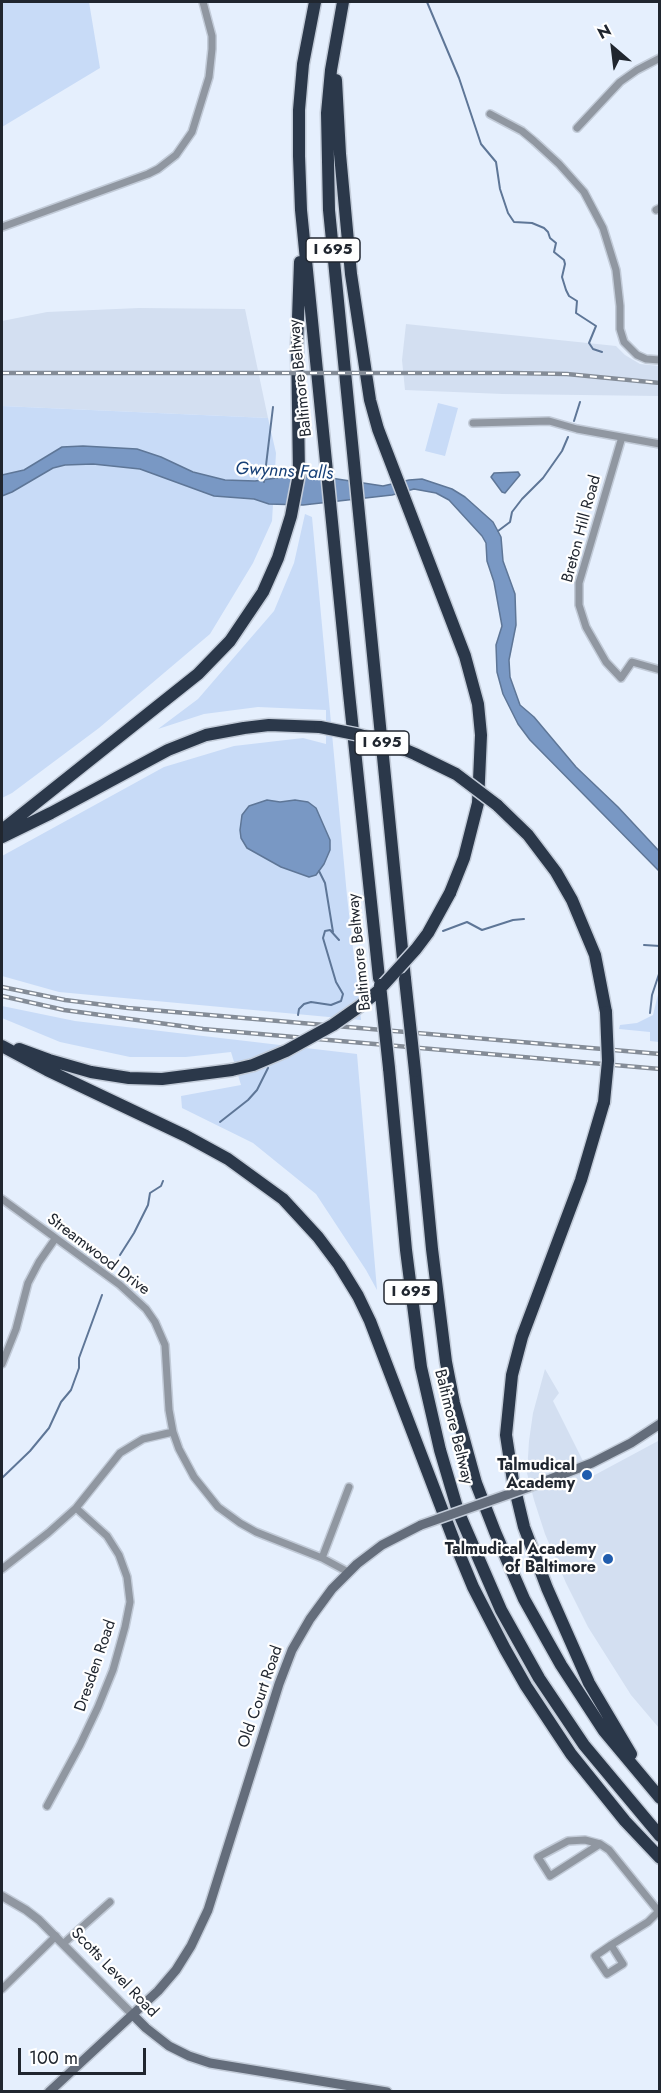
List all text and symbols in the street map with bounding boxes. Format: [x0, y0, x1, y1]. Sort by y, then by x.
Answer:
north arrow [583, 18, 643, 78]
text: N [593, 19, 615, 45]
road number: I 695 [306, 238, 360, 262]
street label: Baltimore Beltway [285, 318, 317, 438]
water label: Gwynns Falls [235, 459, 333, 485]
street label: Breton Hill Road [558, 473, 606, 585]
road number: I 695 [355, 731, 409, 755]
street label: Baltimore Beltway [344, 892, 376, 1012]
street label: Streamwood Drive [43, 1210, 153, 1300]
road number: I 695 [384, 1280, 438, 1304]
street label: Baltimore Beltway [429, 1367, 477, 1487]
place label: Talmudical Academy [497, 1456, 575, 1494]
marker: Talmudical Academy [580, 1468, 594, 1482]
place label: Talmudical Academy of Baltimore [445, 1540, 596, 1578]
marker: Talmudical Academy of Baltimore [601, 1552, 615, 1566]
street label: Dresden Road [71, 1618, 121, 1714]
street label: Old Court Road [235, 1643, 287, 1751]
street label: Scotts Level Road [66, 1924, 162, 2022]
scale bar [21, 2036, 148, 2074]
text: 100 m [29, 2045, 78, 2071]

